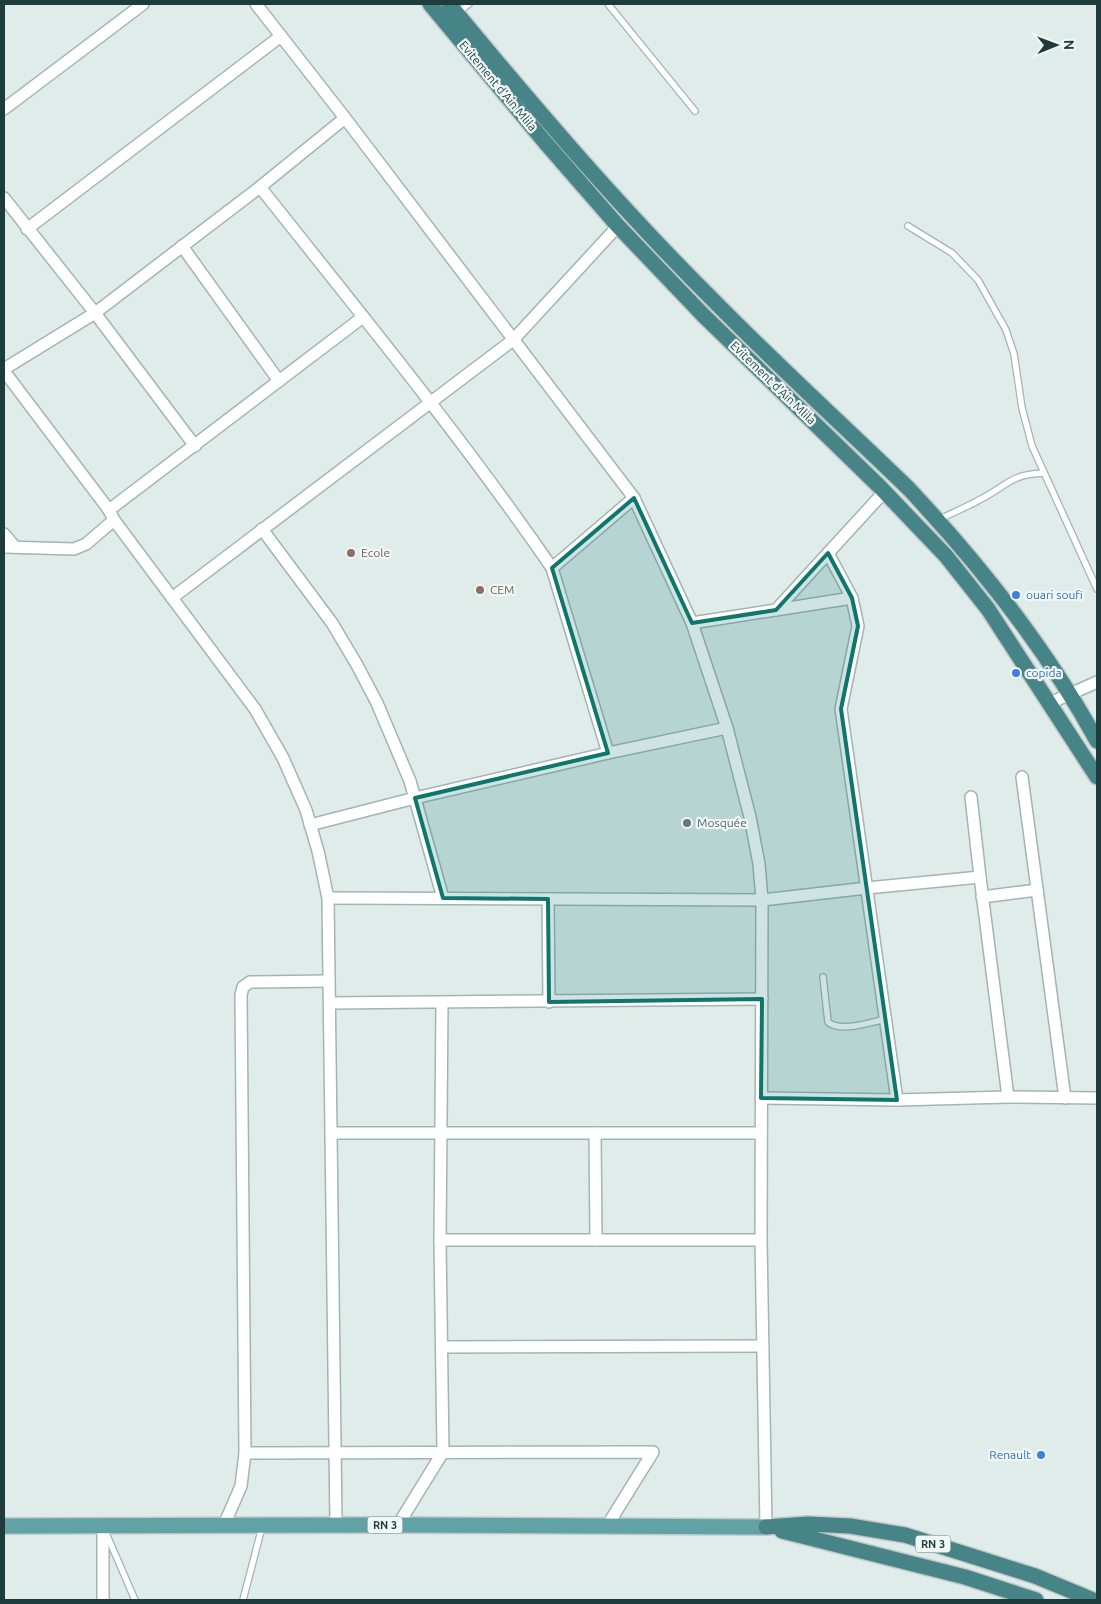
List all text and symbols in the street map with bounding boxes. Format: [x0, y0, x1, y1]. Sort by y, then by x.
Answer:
north arrow [1031, 20, 1081, 70]
street label: Evitement d'Ain Mlila [457, 38, 540, 133]
text: N [1061, 39, 1077, 50]
street label: Evitement d'Ain Mlila [728, 339, 819, 427]
place label: Ecole [361, 546, 390, 559]
marker: Ecole [345, 547, 357, 559]
place label: CEM [490, 583, 515, 596]
marker: CEM [474, 584, 486, 596]
place label: ouari soufi [1026, 588, 1083, 601]
marker: ouari soufi [1010, 589, 1022, 601]
place label: copida [1026, 666, 1062, 679]
marker: copida [1010, 667, 1022, 679]
place label: Mosquée [697, 816, 747, 829]
marker: Mosquée [681, 817, 693, 829]
place label: Renault [989, 1448, 1031, 1461]
marker: Renault [1035, 1449, 1047, 1461]
road number: RN 3 [368, 1516, 402, 1534]
road number: RN 3 [916, 1536, 950, 1552]

